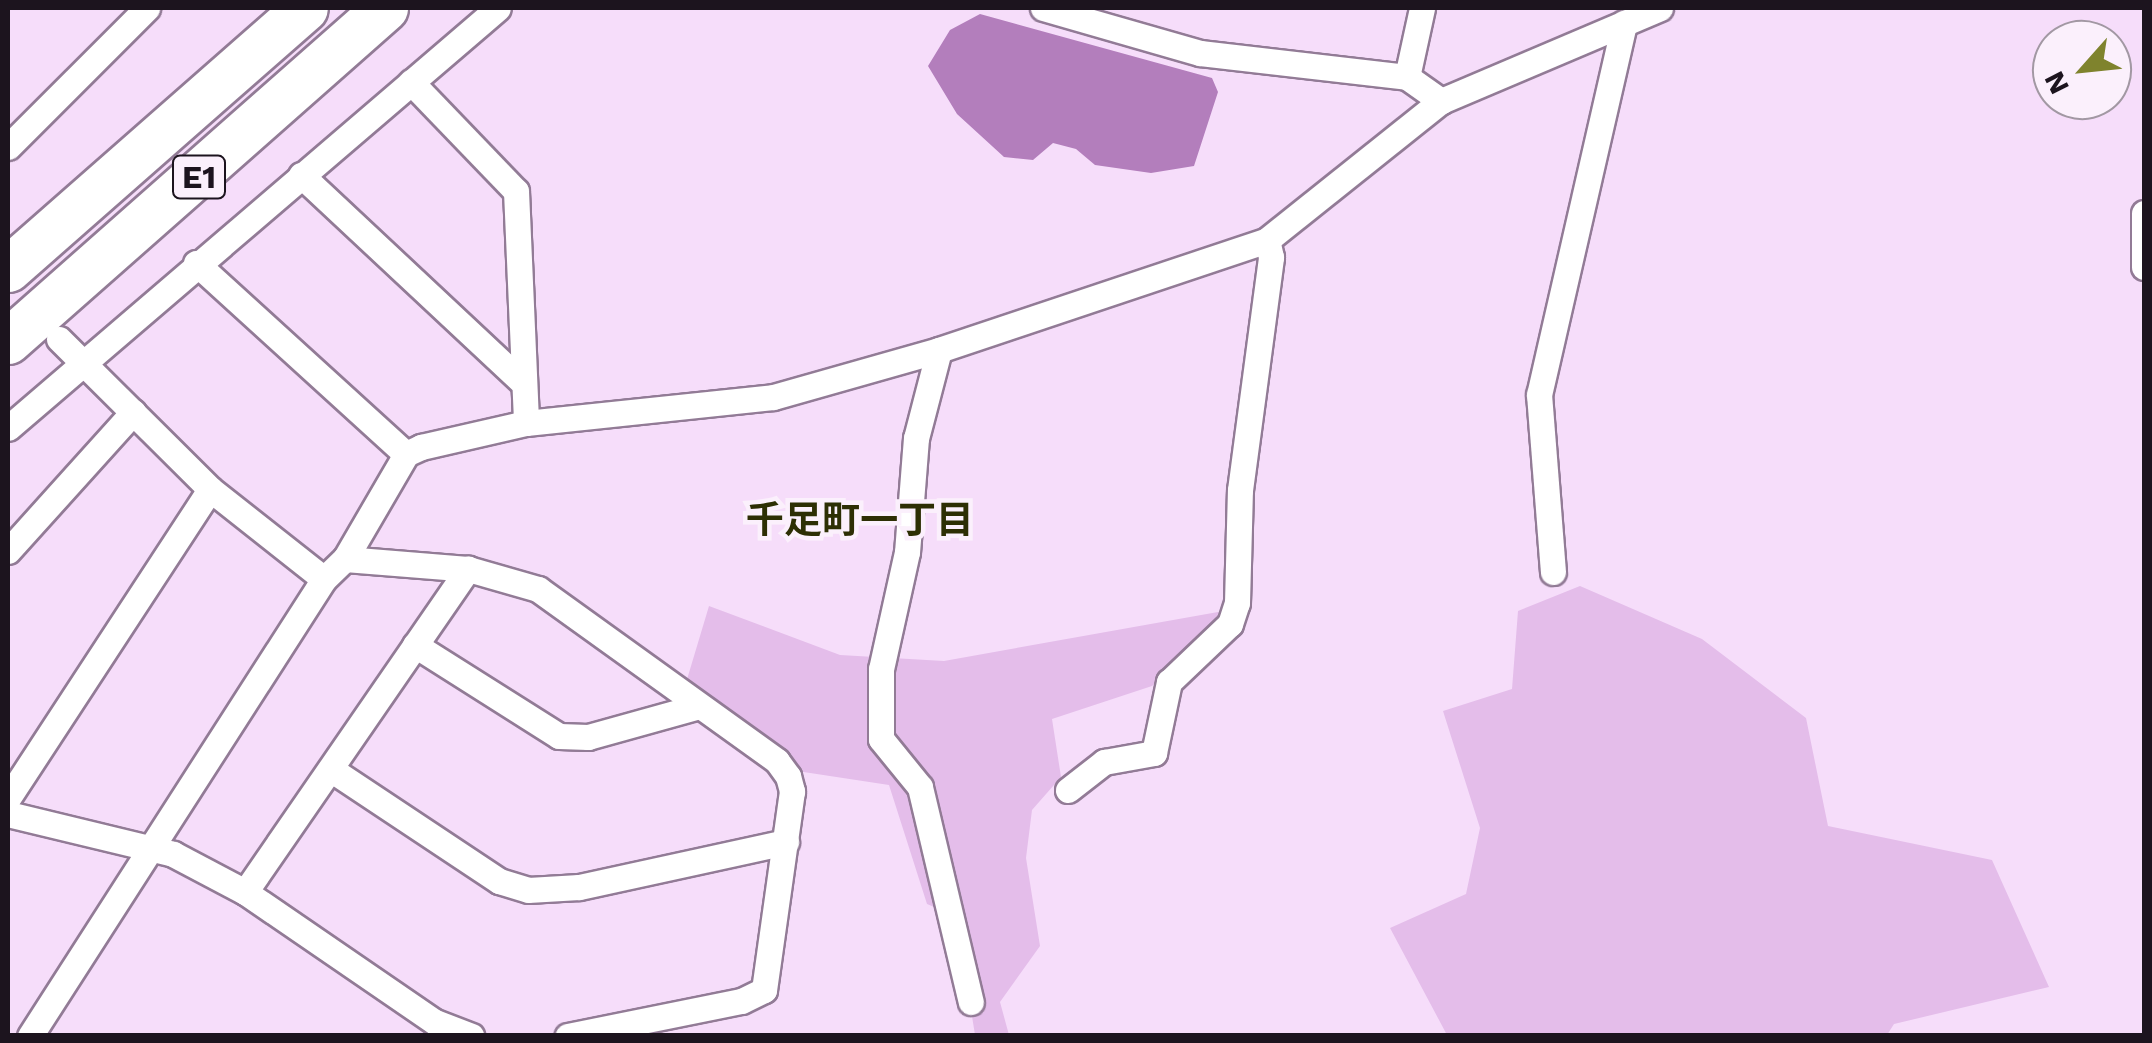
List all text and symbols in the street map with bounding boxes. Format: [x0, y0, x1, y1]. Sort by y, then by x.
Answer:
north arrow [2032, 20, 2132, 120]
text: N [2037, 66, 2076, 100]
road number: E1 [172, 150, 226, 204]
district label: 千足町一丁目 [746, 498, 974, 544]

